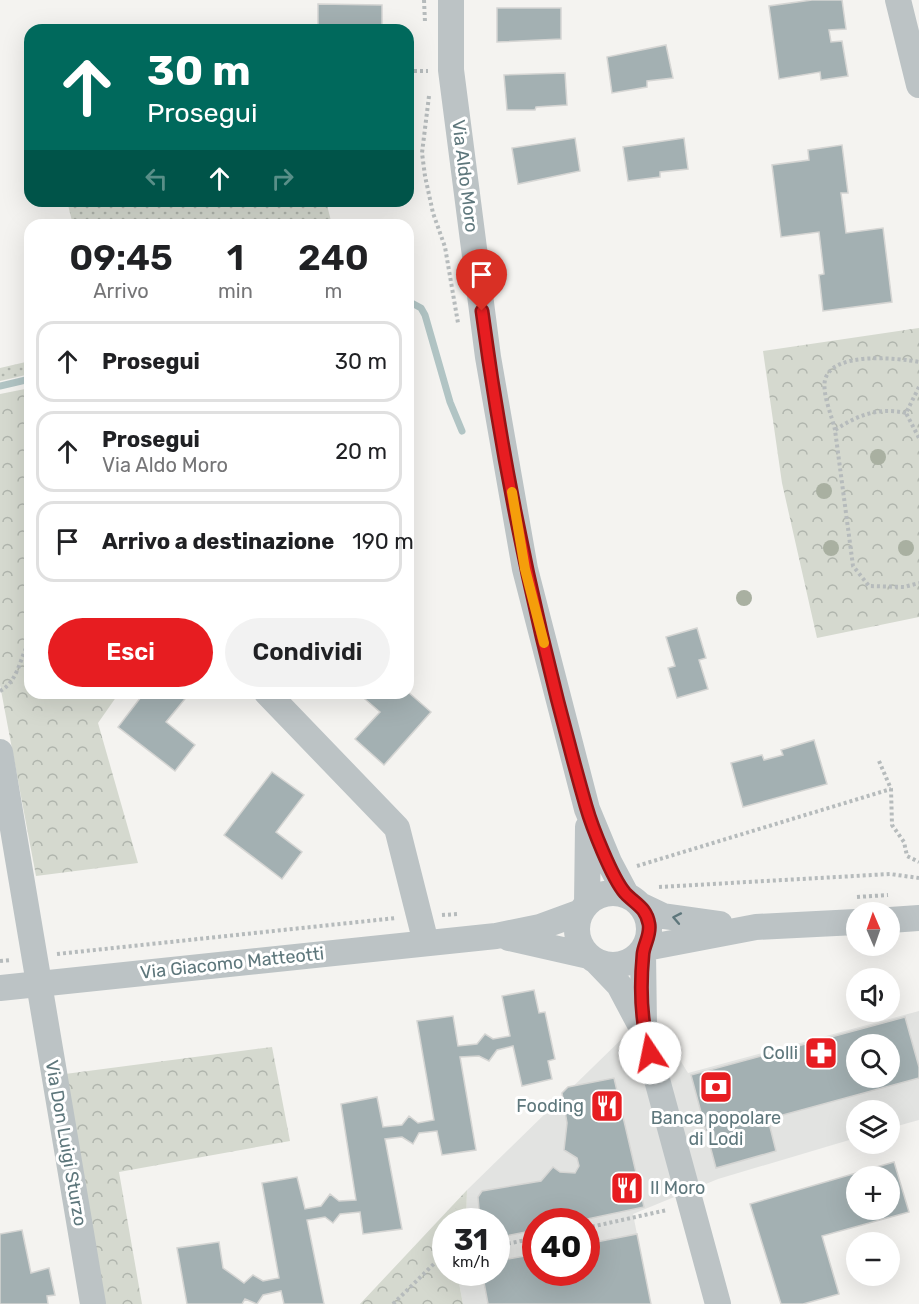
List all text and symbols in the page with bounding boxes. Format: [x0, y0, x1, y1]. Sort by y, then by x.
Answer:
text: 30 m [147, 46, 251, 96]
icon: ahead [48, 48, 126, 126]
text: Prosegui [147, 97, 258, 129]
street label: Via Aldo Moro [447, 118, 483, 234]
icon: left [140, 162, 173, 195]
icon: ahead [203, 162, 236, 195]
icon: right [266, 162, 299, 195]
text: 09:45 [69, 236, 173, 279]
text: 1 [227, 236, 244, 279]
text: 240 [298, 236, 369, 279]
pin [456, 249, 507, 311]
icon: arrive [465, 258, 498, 291]
text: Arrivo [93, 279, 149, 303]
text: min [218, 279, 253, 303]
text: m [325, 279, 342, 303]
icon: ahead [51, 345, 84, 378]
text: Prosegui [102, 348, 200, 375]
text: 30 m [335, 348, 387, 375]
text: Prosegui [102, 426, 200, 453]
icon: ahead [51, 435, 84, 468]
text: 20 m [335, 438, 387, 465]
text: Via Aldo Moro [102, 453, 228, 477]
icon: arrive [51, 525, 84, 558]
text: Arrivo a destinazione [102, 528, 334, 555]
text: 190 m [352, 528, 414, 555]
button: Esci [48, 618, 213, 687]
button: Condividi [225, 618, 390, 687]
north arrow [846, 902, 900, 956]
map controls [846, 902, 900, 1286]
one-way arrow [672, 912, 682, 925]
street label: Via Giacomo Matteotti [139, 942, 325, 984]
button: sound [846, 968, 900, 1022]
position arrow [618, 1021, 682, 1085]
button: search [846, 1034, 900, 1088]
pharmacy icon: Colli [803, 1035, 839, 1071]
place label: Colli [763, 1042, 798, 1064]
street label: Via Don Luigi Sturzo [41, 1058, 91, 1228]
bank icon: Banca popolare di Lodi [698, 1069, 734, 1105]
restaurant icon: Fooding [589, 1088, 625, 1124]
place label: Fooding [516, 1095, 584, 1117]
button: layers [846, 1100, 900, 1154]
place label: Banca popolare di Lodi [651, 1107, 781, 1150]
button: + [846, 1166, 900, 1220]
restaurant icon: Il Moro [609, 1170, 645, 1206]
place label: Il Moro [650, 1177, 705, 1199]
speed limit sign: 40 [522, 1208, 600, 1286]
text: 31 [454, 1222, 488, 1258]
button: − [846, 1232, 900, 1286]
text: km/h [452, 1253, 490, 1271]

